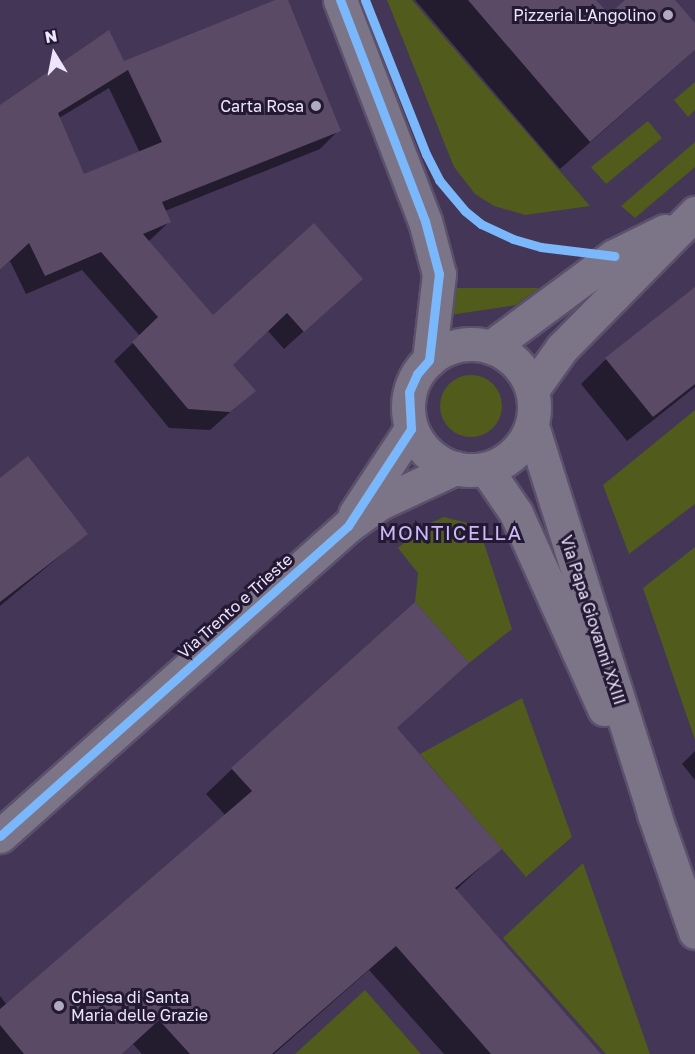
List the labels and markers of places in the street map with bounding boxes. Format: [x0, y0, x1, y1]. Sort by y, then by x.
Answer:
place label: Pizzeria L'Angolino [513, 5, 656, 25]
marker: Pizzeria L'Angolino [661, 8, 675, 22]
place label: Carta Rosa [220, 96, 304, 116]
marker: Carta Rosa [309, 99, 323, 113]
place label: Chiesa di Santa Maria delle Grazie [71, 987, 208, 1025]
marker: Chiesa di Santa Maria delle Grazie [52, 999, 66, 1013]

